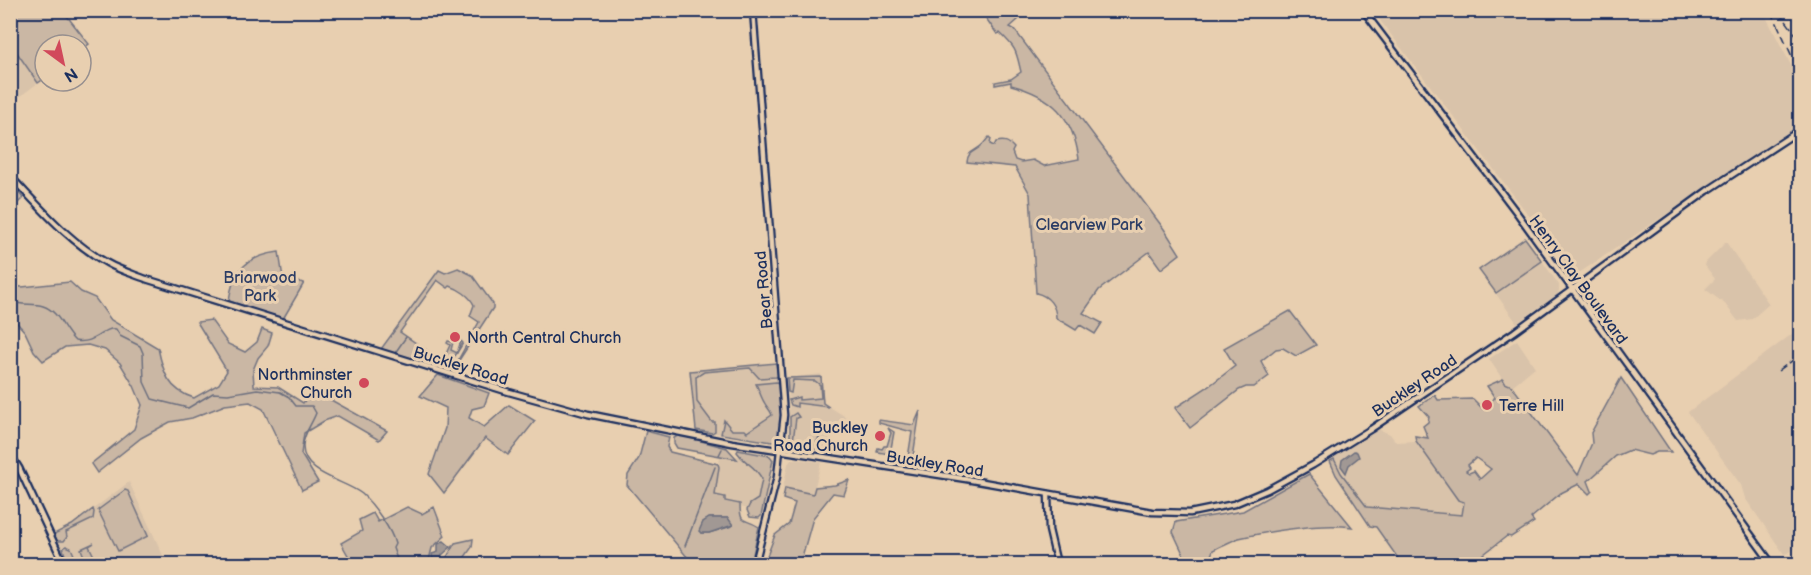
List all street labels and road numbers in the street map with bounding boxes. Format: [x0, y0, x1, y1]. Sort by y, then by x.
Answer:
street label: Henry Clay Boulevard [1525, 212, 1631, 348]
street label: Bear Road [752, 250, 777, 330]
street label: Buckley Road [411, 343, 510, 390]
street label: Buckley Road [1369, 351, 1461, 422]
street label: Buckley Road [885, 447, 985, 482]

